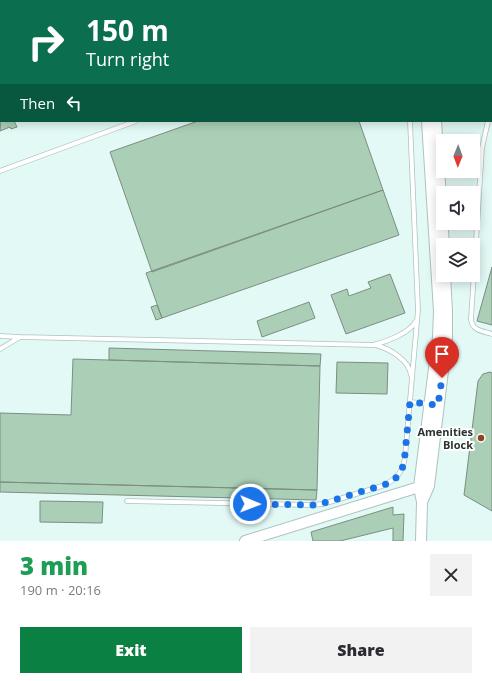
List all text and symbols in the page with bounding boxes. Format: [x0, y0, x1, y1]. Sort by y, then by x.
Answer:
text: 150 m [86, 11, 169, 49]
icon: right [20, 16, 72, 68]
text: Turn right [86, 47, 169, 71]
icon: left [63, 92, 85, 114]
text: Then [20, 93, 55, 113]
north arrow [436, 134, 480, 178]
map controls [436, 134, 480, 282]
button: sound [436, 186, 480, 230]
button: layers [436, 238, 480, 282]
pin [425, 337, 459, 378]
icon: arrive [431, 343, 453, 365]
place label: Amenities Block [417, 424, 474, 452]
marker: Amenities Block [476, 433, 486, 443]
position arrow [229, 483, 271, 525]
text: 3 min [20, 549, 88, 582]
button: close [430, 554, 472, 596]
text: 190 m · 20:16 [20, 581, 101, 599]
button: Exit [20, 627, 242, 673]
button: Share [250, 627, 472, 673]

